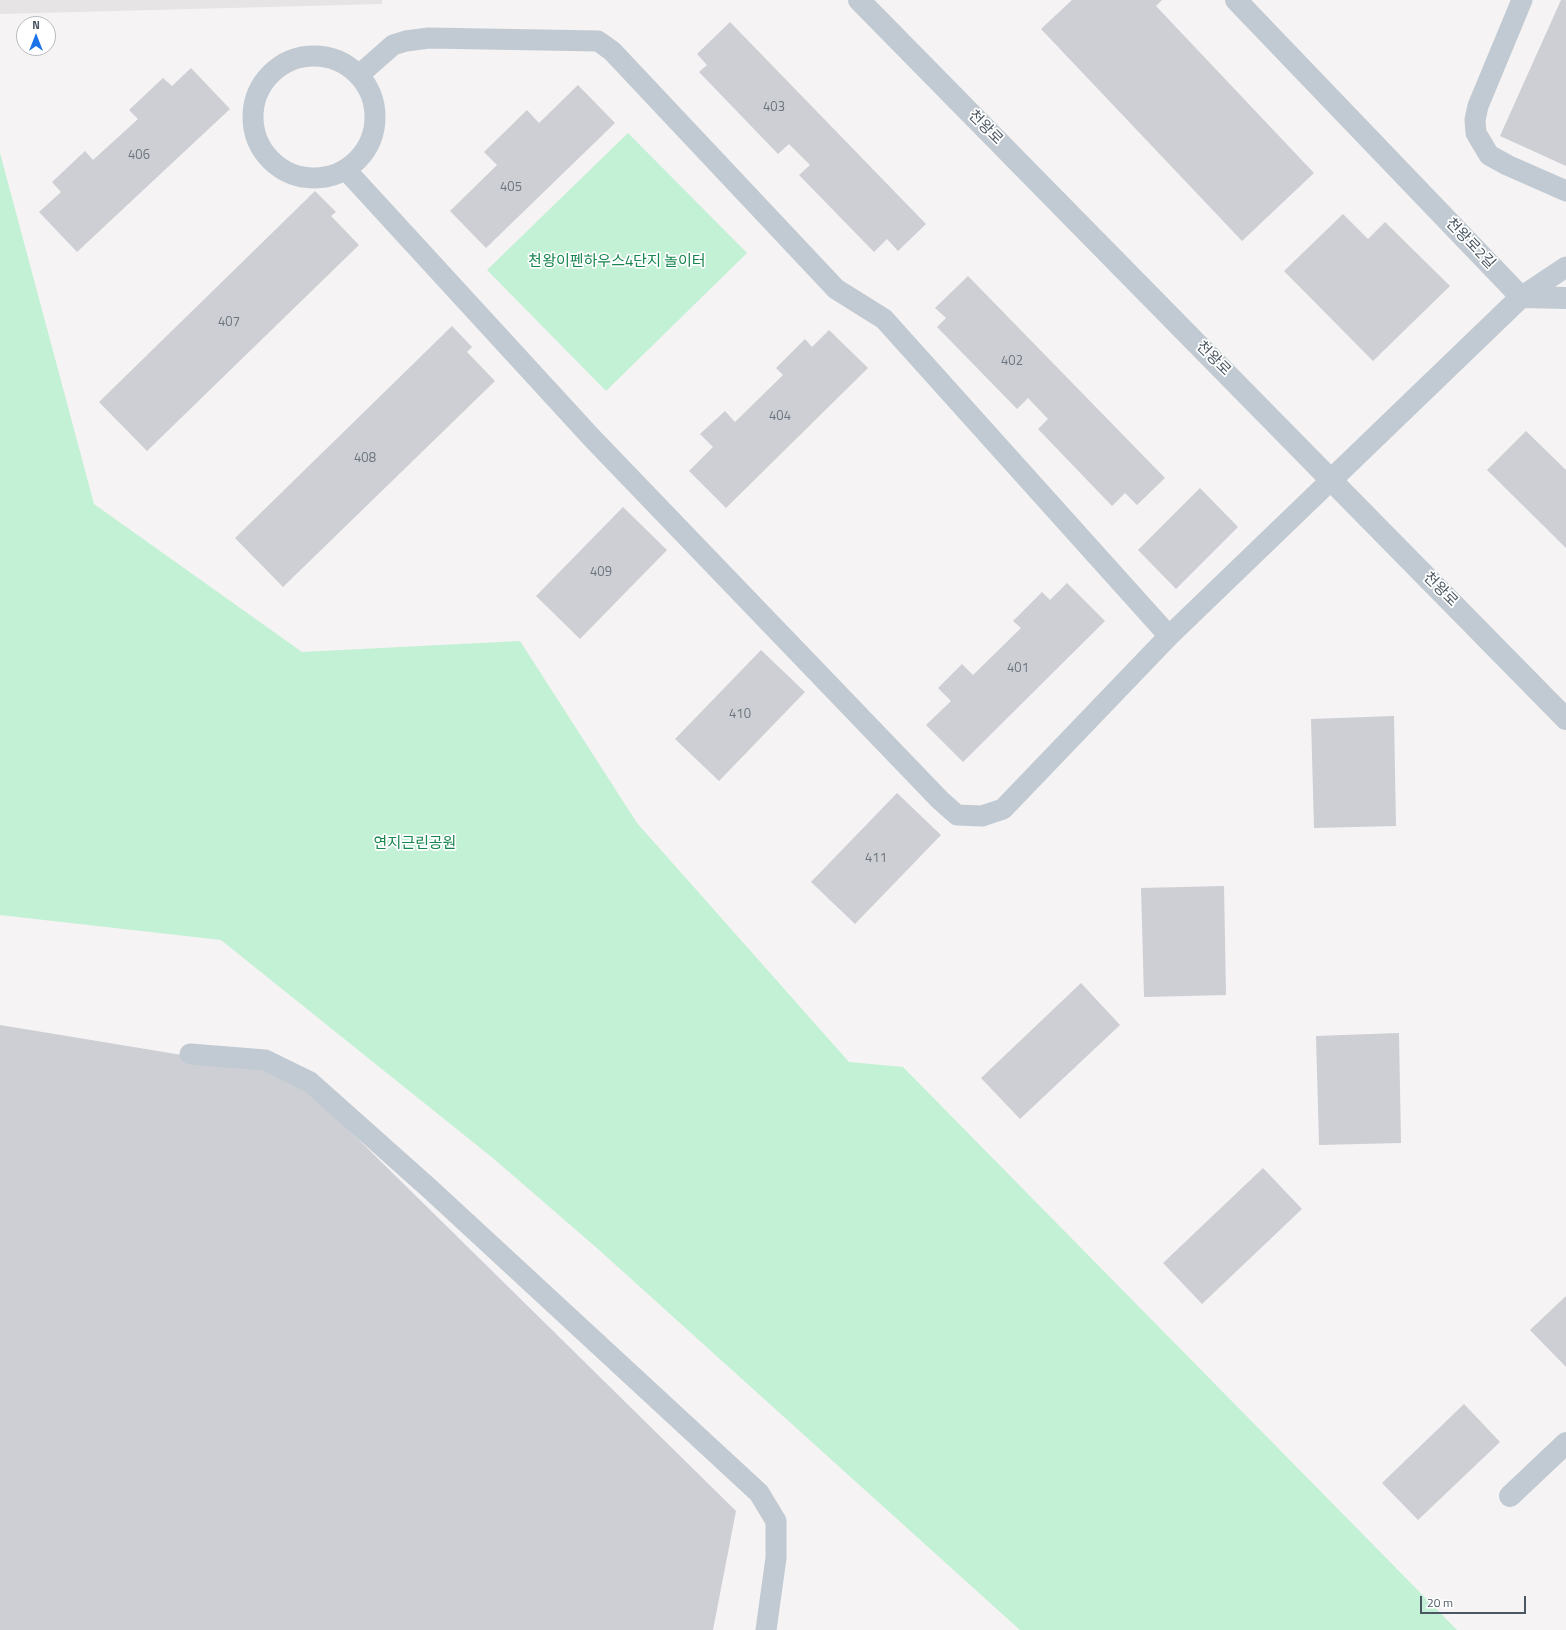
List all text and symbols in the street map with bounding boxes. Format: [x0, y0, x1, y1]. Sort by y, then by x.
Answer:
north arrow [16, 16, 56, 56]
text: N [32, 17, 40, 33]
house number: 403 [763, 100, 785, 116]
street label: 천왕로 [964, 107, 1006, 149]
house number: 406 [128, 148, 150, 164]
house number: 405 [500, 180, 522, 196]
street label: 천왕로2길 [1441, 215, 1499, 273]
park label: 천왕이펜하우스4단지 놀이터 [528, 253, 706, 271]
house number: 407 [218, 315, 240, 331]
street label: 천왕로 [1192, 338, 1234, 380]
house number: 402 [1001, 354, 1023, 370]
house number: 404 [769, 409, 791, 425]
house number: 408 [354, 451, 376, 467]
house number: 409 [590, 565, 612, 581]
street label: 천왕로 [1419, 569, 1461, 611]
house number: 401 [1007, 661, 1029, 677]
house number: 410 [729, 707, 751, 723]
park label: 연지근린공원 [374, 835, 456, 853]
house number: 411 [865, 851, 887, 867]
scale bar [1422, 1588, 1528, 1614]
text: 20 m [1427, 1593, 1453, 1612]

